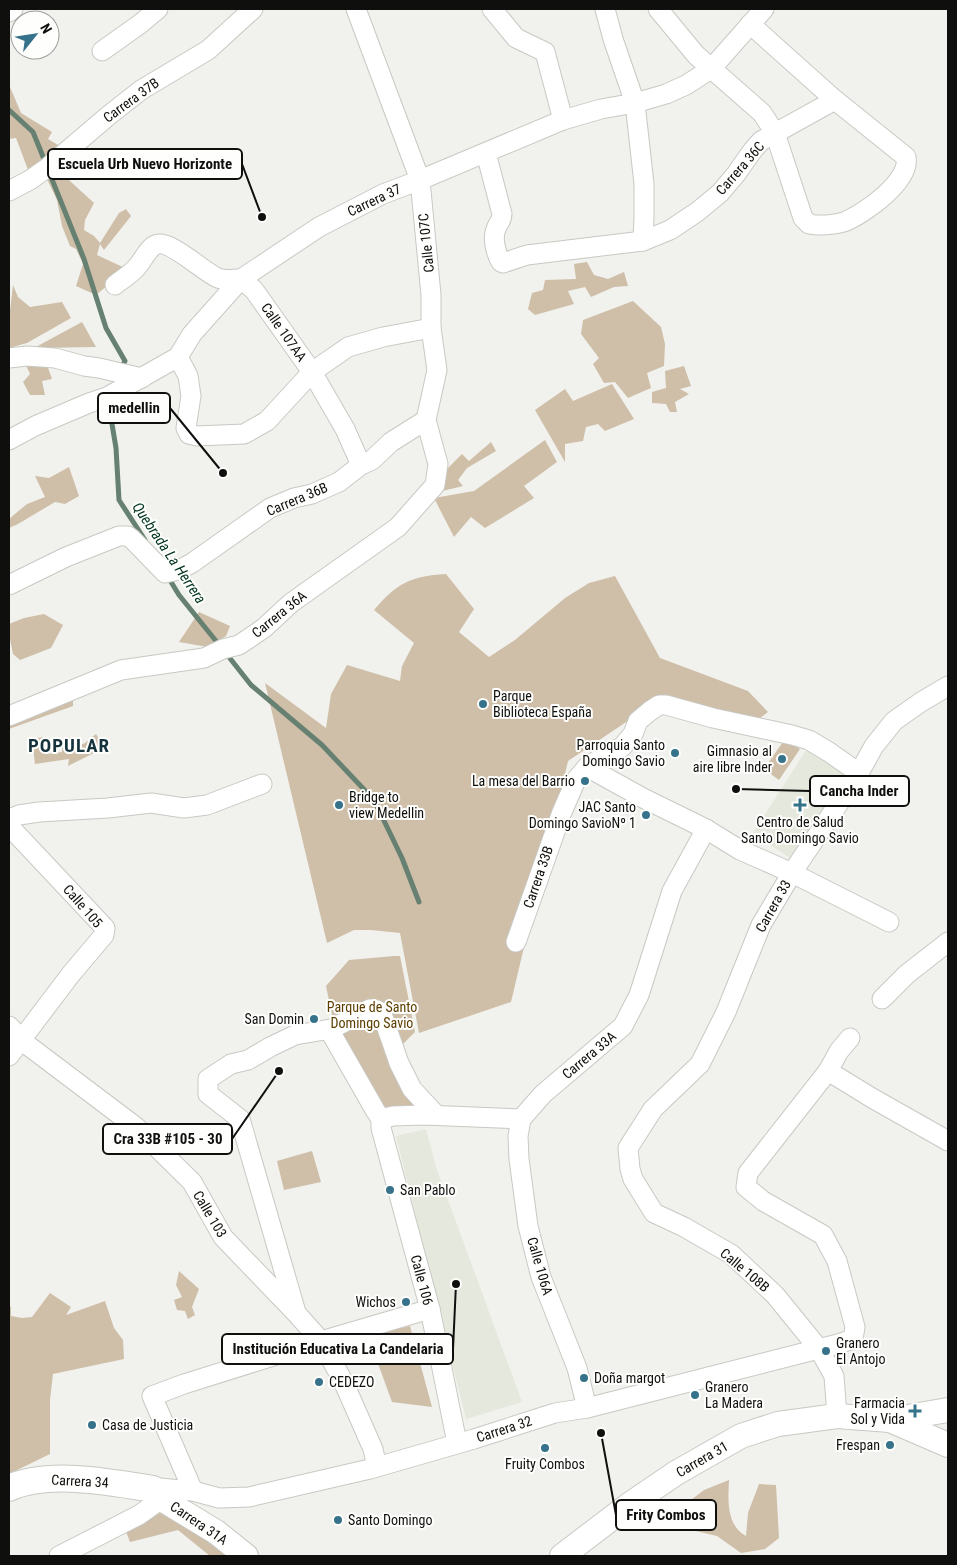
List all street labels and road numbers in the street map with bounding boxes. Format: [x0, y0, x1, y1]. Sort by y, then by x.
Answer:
street label: Carrera 37B [100, 74, 162, 126]
street label: Carrera 36C [713, 138, 767, 198]
street label: Carrera 37 [345, 181, 403, 219]
street label: Calle 107C [415, 213, 437, 273]
street label: Calle 107AA [258, 300, 310, 364]
street label: Carrera 36B [264, 479, 330, 519]
street label: Carrera 36A [249, 587, 309, 641]
street label: Carrera 33B [520, 844, 556, 910]
street label: Carrera 33 [752, 877, 794, 935]
street label: Calle 105 [60, 881, 106, 931]
street label: Carrera 33A [559, 1028, 619, 1082]
street label: Calle 103 [190, 1188, 230, 1240]
street label: Calle 106A [524, 1235, 556, 1297]
street label: Calle 108B [717, 1245, 773, 1295]
street label: Calle 106 [408, 1253, 436, 1307]
street label: Carrera 32 [474, 1413, 534, 1445]
street label: Carrera 31 [673, 1438, 731, 1480]
street label: Carrera 34 [51, 1472, 109, 1490]
street label: Carrera 31A [167, 1498, 231, 1548]

